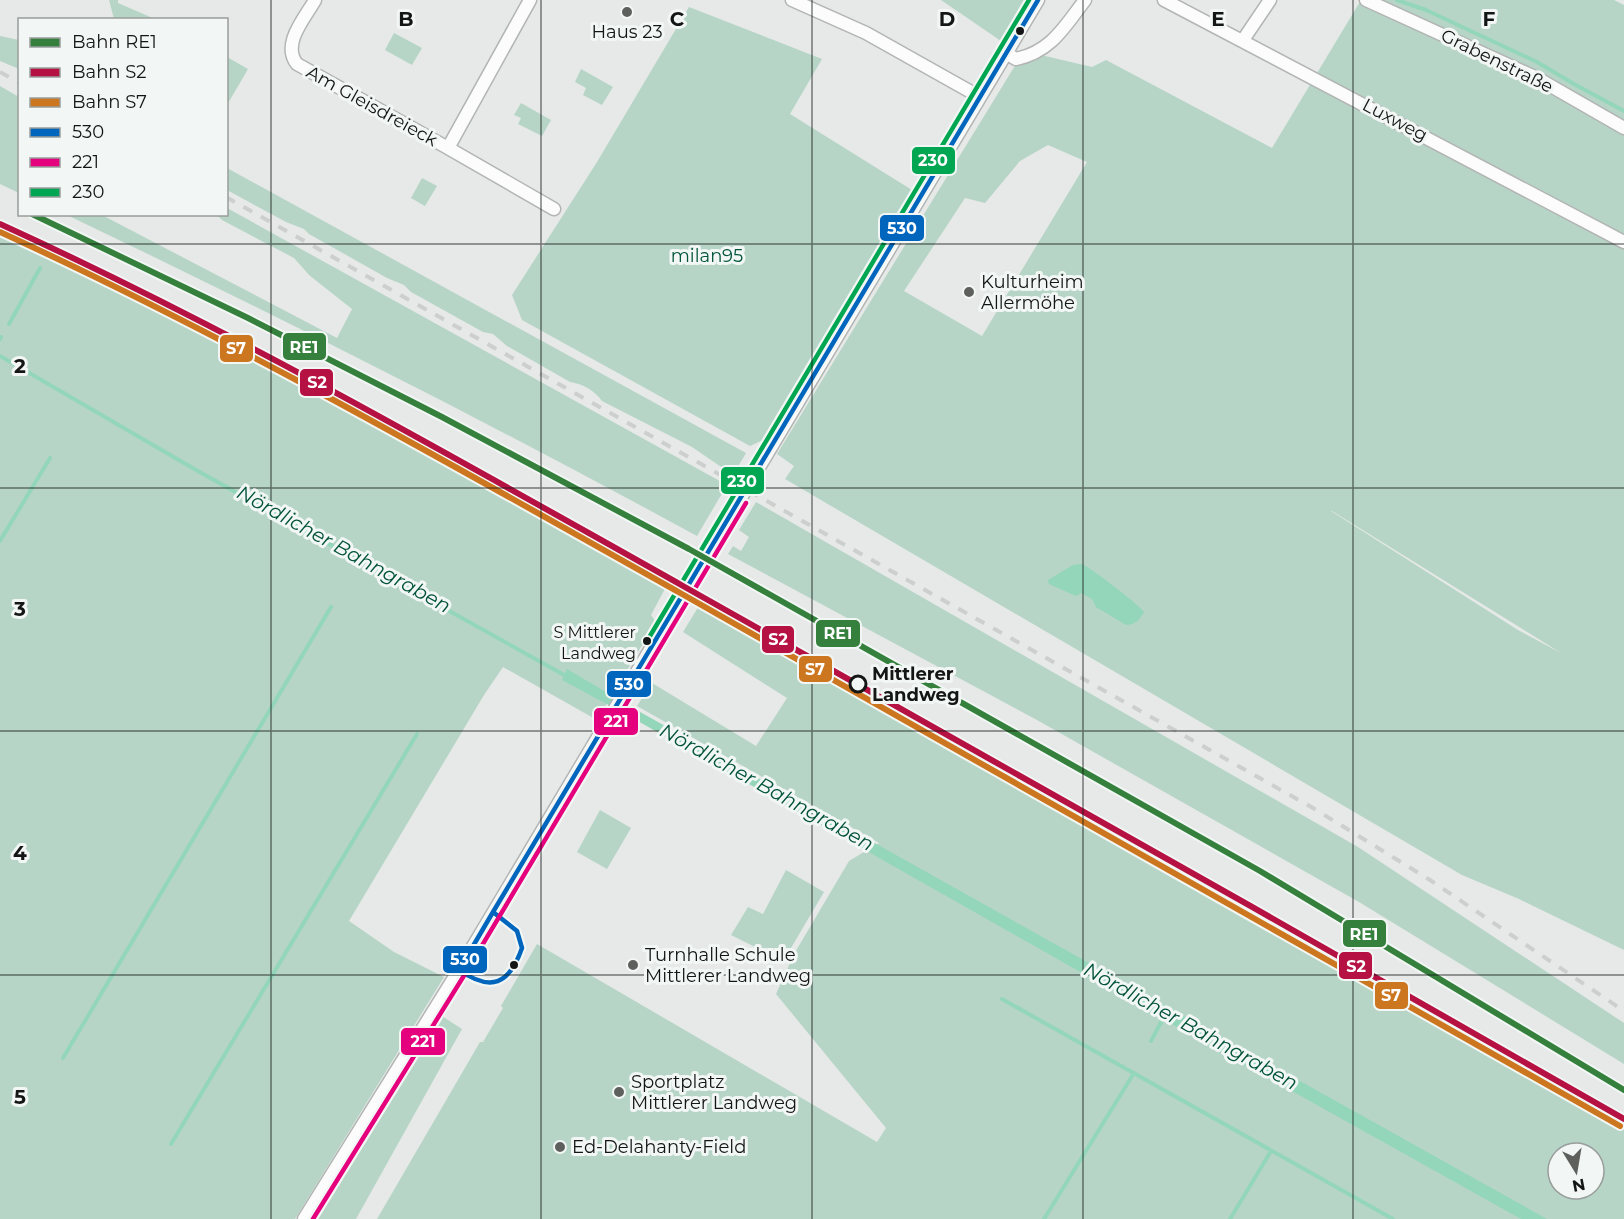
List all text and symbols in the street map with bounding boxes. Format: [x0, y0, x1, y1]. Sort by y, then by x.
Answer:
marker: Haus 23 [620, 5, 634, 19]
text: B [398, 7, 414, 31]
text: C [670, 7, 685, 31]
text: D [939, 7, 955, 31]
text: E [1211, 7, 1225, 31]
text: F [1483, 7, 1496, 31]
legend [18, 18, 228, 216]
place label: Haus 23 [591, 21, 663, 43]
street label: Grabenstraße [1437, 24, 1557, 98]
unlabelled marker [1014, 25, 1026, 37]
text: Bahn RE1 [72, 31, 157, 53]
text: Bahn S2 [72, 61, 147, 83]
street label: Am Gleisdreieck [303, 61, 442, 151]
text: Bahn S7 [72, 91, 147, 113]
street label: Luxweg [1359, 94, 1431, 146]
text: 530 [72, 121, 104, 143]
line badge: 230 [911, 146, 956, 175]
text: 221 [72, 151, 99, 173]
text: 230 [918, 151, 948, 170]
text: 230 [72, 181, 104, 203]
line badge: 530 [879, 214, 925, 242]
text: 530 [887, 219, 917, 238]
park label: milan95 [671, 245, 743, 267]
place label: Kulturheim Allermöhe [981, 271, 1084, 314]
marker: Kulturheim Allermöhe [962, 285, 976, 299]
line badge: RE1 [282, 332, 327, 361]
line badge: S7 [219, 334, 254, 363]
text: RE1 [290, 338, 318, 357]
text: S7 [226, 339, 246, 358]
text: 2 [14, 354, 26, 378]
line badge: S2 [299, 368, 334, 397]
text: S2 [307, 373, 327, 392]
line badge: 230 [720, 466, 765, 495]
text: 230 [727, 472, 757, 491]
water label: Nördlicher Bahngraben [233, 480, 455, 618]
text: 3 [13, 597, 26, 621]
line badge: RE1 [815, 619, 861, 648]
place label: S Mittlerer Landweg [553, 623, 636, 663]
text: RE1 [824, 624, 852, 643]
line badge: S2 [761, 625, 795, 654]
text: S2 [768, 630, 788, 649]
marker: S Mittlerer Landweg [641, 635, 653, 647]
line badge: S7 [798, 655, 833, 683]
text: S7 [805, 660, 825, 679]
place label: Mittlerer Landweg [872, 663, 960, 706]
line badge: 530 [606, 670, 652, 698]
text: 530 [614, 675, 644, 694]
marker: Mittlerer Landweg [849, 675, 867, 693]
line badge: 221 [593, 707, 639, 736]
text: 221 [603, 712, 629, 731]
water label: Nördlicher Bahngraben [656, 718, 878, 856]
text: 4 [13, 841, 27, 865]
line badge: RE1 [1342, 919, 1387, 948]
text: RE1 [1350, 925, 1378, 944]
place label: Turnhalle Schule Mittlerer Landweg [645, 944, 811, 987]
line badge: 530 [442, 945, 488, 974]
text: 530 [450, 950, 480, 969]
line badge: S2 [1338, 951, 1373, 980]
water label: Nördlicher Bahngraben [1080, 957, 1302, 1095]
text: S2 [1346, 957, 1366, 976]
marker: Turnhalle Schule Mittlerer Landweg [626, 958, 640, 972]
unlabelled marker [508, 959, 520, 971]
line badge: S7 [1374, 981, 1409, 1010]
text: S7 [1381, 986, 1401, 1005]
line badge: 221 [400, 1027, 446, 1056]
text: 221 [410, 1032, 436, 1051]
place label: Sportplatz Mittlerer Landweg [631, 1071, 797, 1114]
text: 5 [14, 1085, 26, 1109]
marker: Sportplatz Mittlerer Landweg [612, 1085, 626, 1099]
place label: Ed-Delahanty-Field [572, 1136, 746, 1158]
marker: Ed-Delahanty-Field [553, 1140, 567, 1154]
north arrow [1546, 1141, 1606, 1201]
text: N [1571, 1175, 1587, 1196]

